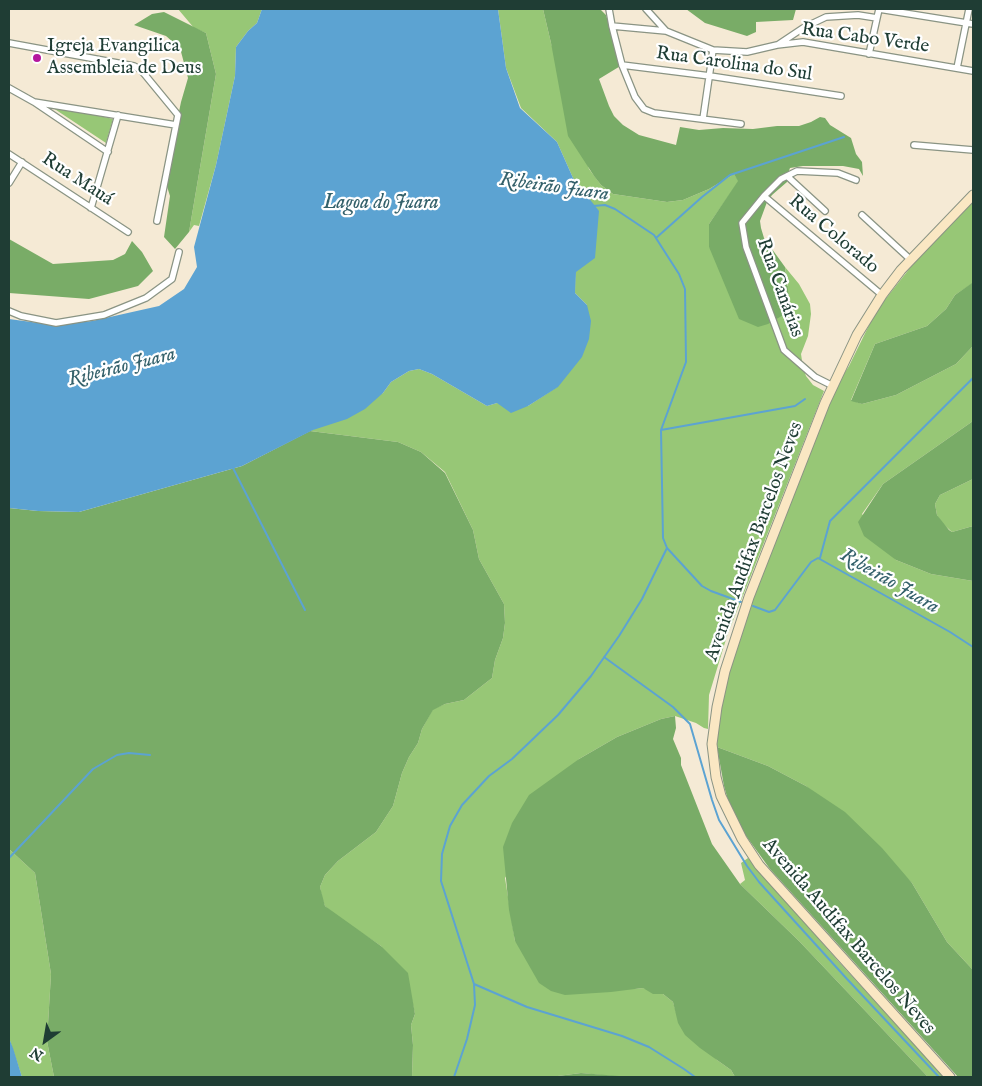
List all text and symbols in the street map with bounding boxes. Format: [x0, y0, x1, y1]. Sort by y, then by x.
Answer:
street label: Rua Cabo Verde [800, 19, 930, 59]
place label: Igreja Evangilica Assembleia de Deus [47, 36, 201, 80]
street label: Rua Carolina do Sul [654, 43, 814, 87]
marker: Igreja Evangilica Assembleia de Deus [31, 52, 43, 64]
street label: Rua Mauá [37, 148, 117, 212]
water label: Ribeirão Juara [498, 168, 610, 208]
street label: Rua Colorado [783, 191, 883, 279]
water label: Lagoa do Juara [323, 192, 439, 216]
street label: Rua Canárias [751, 235, 807, 341]
water label: Ribeirão Juara [66, 343, 178, 393]
street label: Avenida Audifax Barcelos Neves [701, 419, 809, 665]
water label: Ribeirão Juara [835, 544, 943, 620]
street label: Avenida Audifax Barcelos Neves [757, 834, 939, 1040]
north arrow [20, 1016, 70, 1066]
text: N [27, 1043, 47, 1065]

